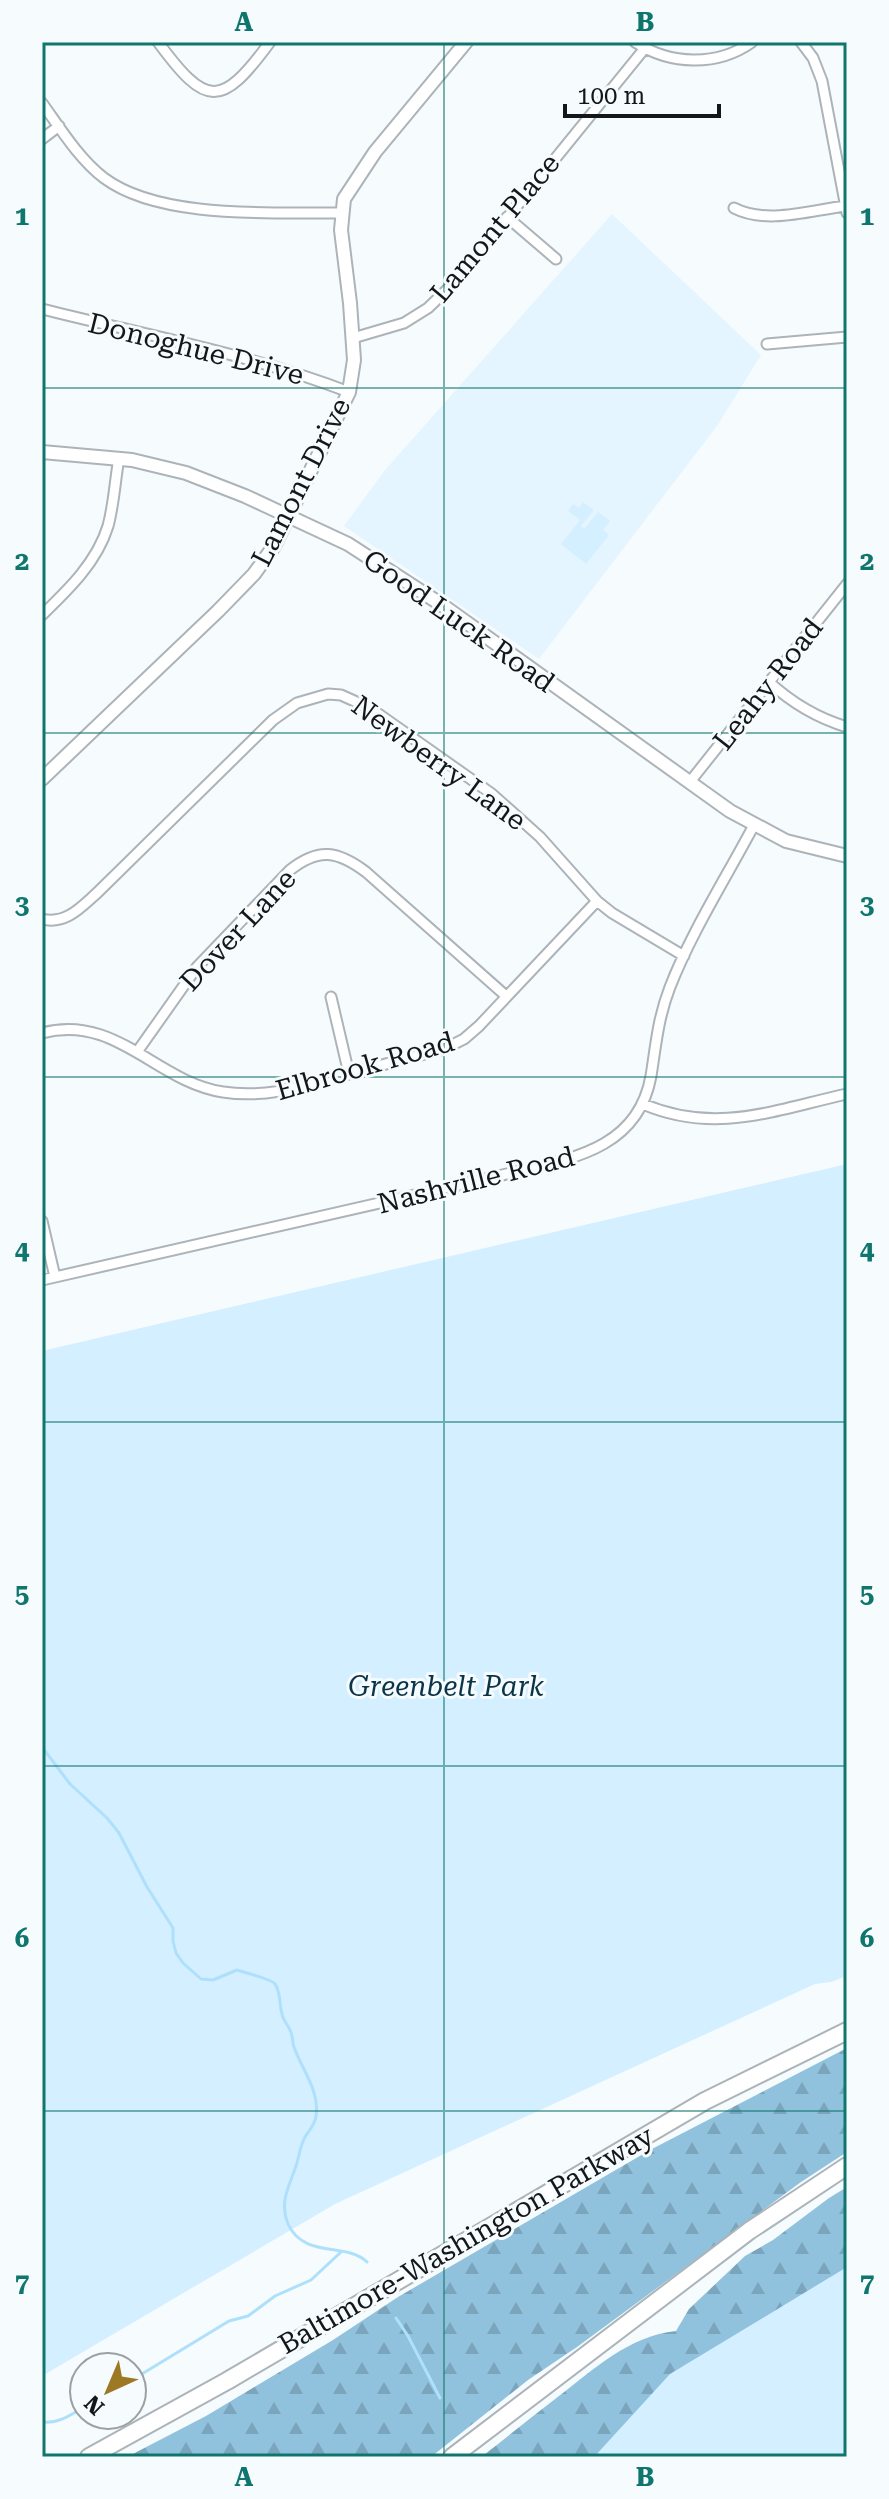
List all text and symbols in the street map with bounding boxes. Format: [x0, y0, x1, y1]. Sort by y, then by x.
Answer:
text: A [235, 7, 254, 37]
text: B [636, 7, 654, 37]
scale bar [565, 68, 719, 118]
text: 100 m [577, 82, 645, 110]
street label: Lamont Place [423, 147, 567, 309]
text: 1 [15, 201, 29, 231]
text: 1 [860, 201, 874, 231]
street label: Donoghue Drive [85, 306, 307, 392]
street label: Lamont Drive [244, 392, 358, 572]
street label: Good Luck Road [357, 543, 561, 699]
text: 2 [15, 546, 29, 576]
text: 2 [860, 546, 874, 576]
street label: Leahy Road [706, 612, 830, 756]
street label: Newberry Lane [345, 689, 533, 837]
street label: Dover Lane [173, 862, 303, 998]
text: 3 [15, 890, 29, 920]
text: 3 [860, 890, 874, 920]
street label: Elbrook Road [272, 1025, 458, 1107]
street label: Nashville Road [374, 1140, 578, 1220]
text: 4 [15, 1235, 30, 1265]
text: 4 [860, 1235, 875, 1265]
text: 5 [15, 1579, 29, 1609]
text: 5 [860, 1579, 874, 1609]
park label: Greenbelt Park [348, 1670, 545, 1703]
text: 6 [15, 1923, 29, 1953]
text: 6 [860, 1923, 874, 1953]
street label: Baltimore-Washington Parkway [273, 2119, 660, 2361]
text: 7 [15, 2268, 29, 2298]
text: 7 [860, 2268, 874, 2298]
north arrow [68, 2351, 148, 2431]
text: N [80, 2390, 109, 2420]
text: A [235, 2462, 254, 2492]
text: B [636, 2462, 654, 2492]

